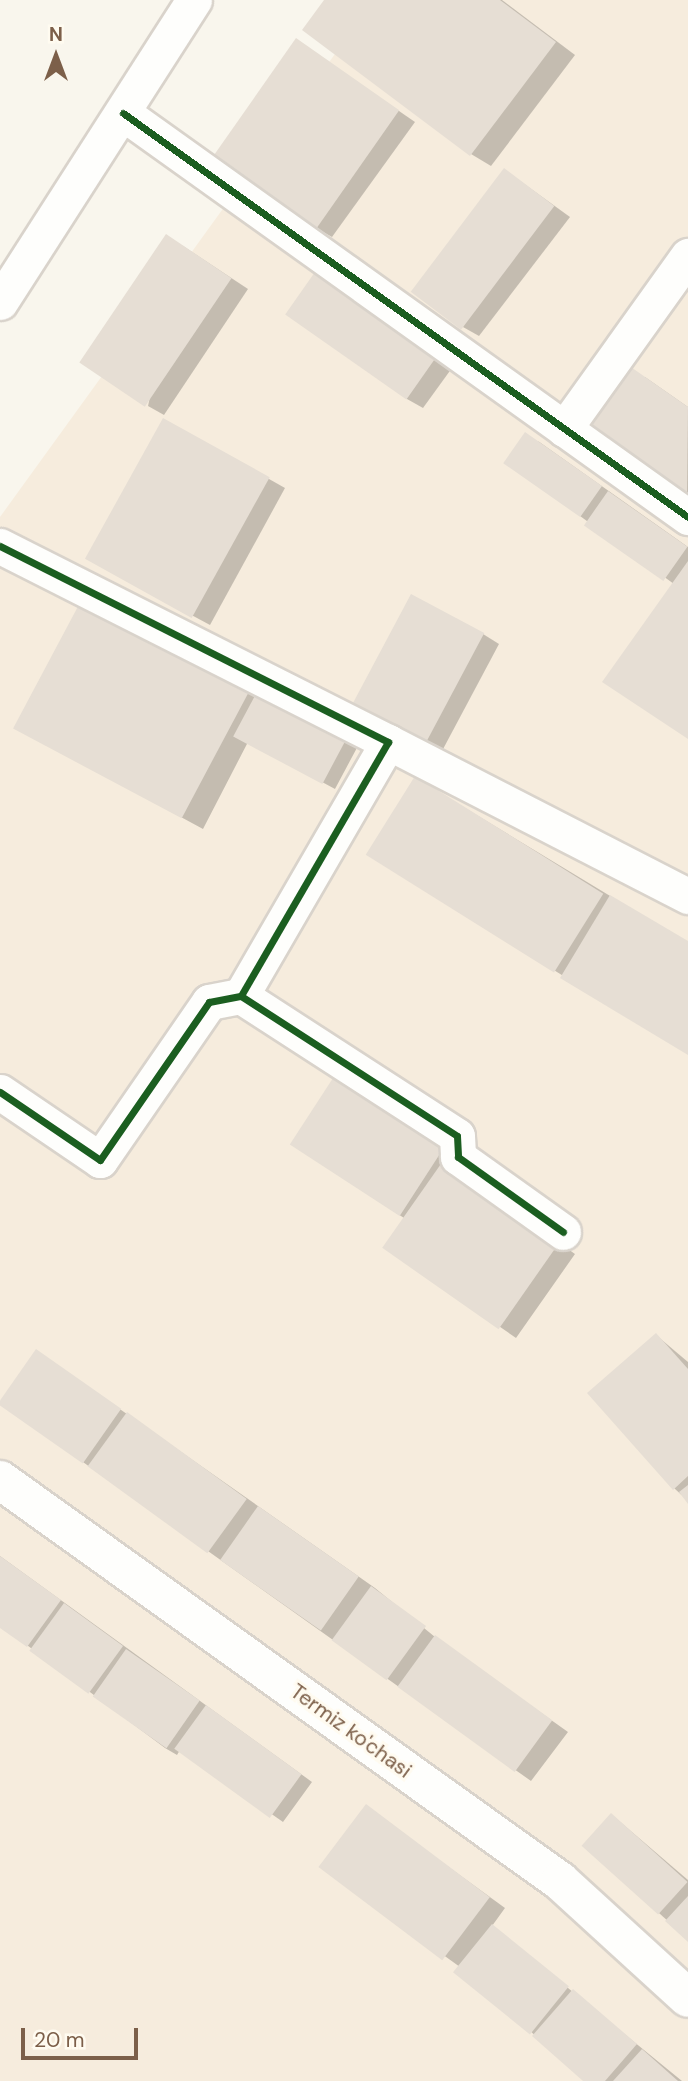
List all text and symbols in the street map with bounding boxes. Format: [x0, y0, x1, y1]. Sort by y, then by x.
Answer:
north arrow [21, 21, 91, 91]
text: N [49, 22, 63, 47]
street label: Termiz ko'chasi [286, 1679, 416, 1783]
scale bar [24, 2014, 142, 2058]
text: 20 m [34, 2026, 85, 2054]

